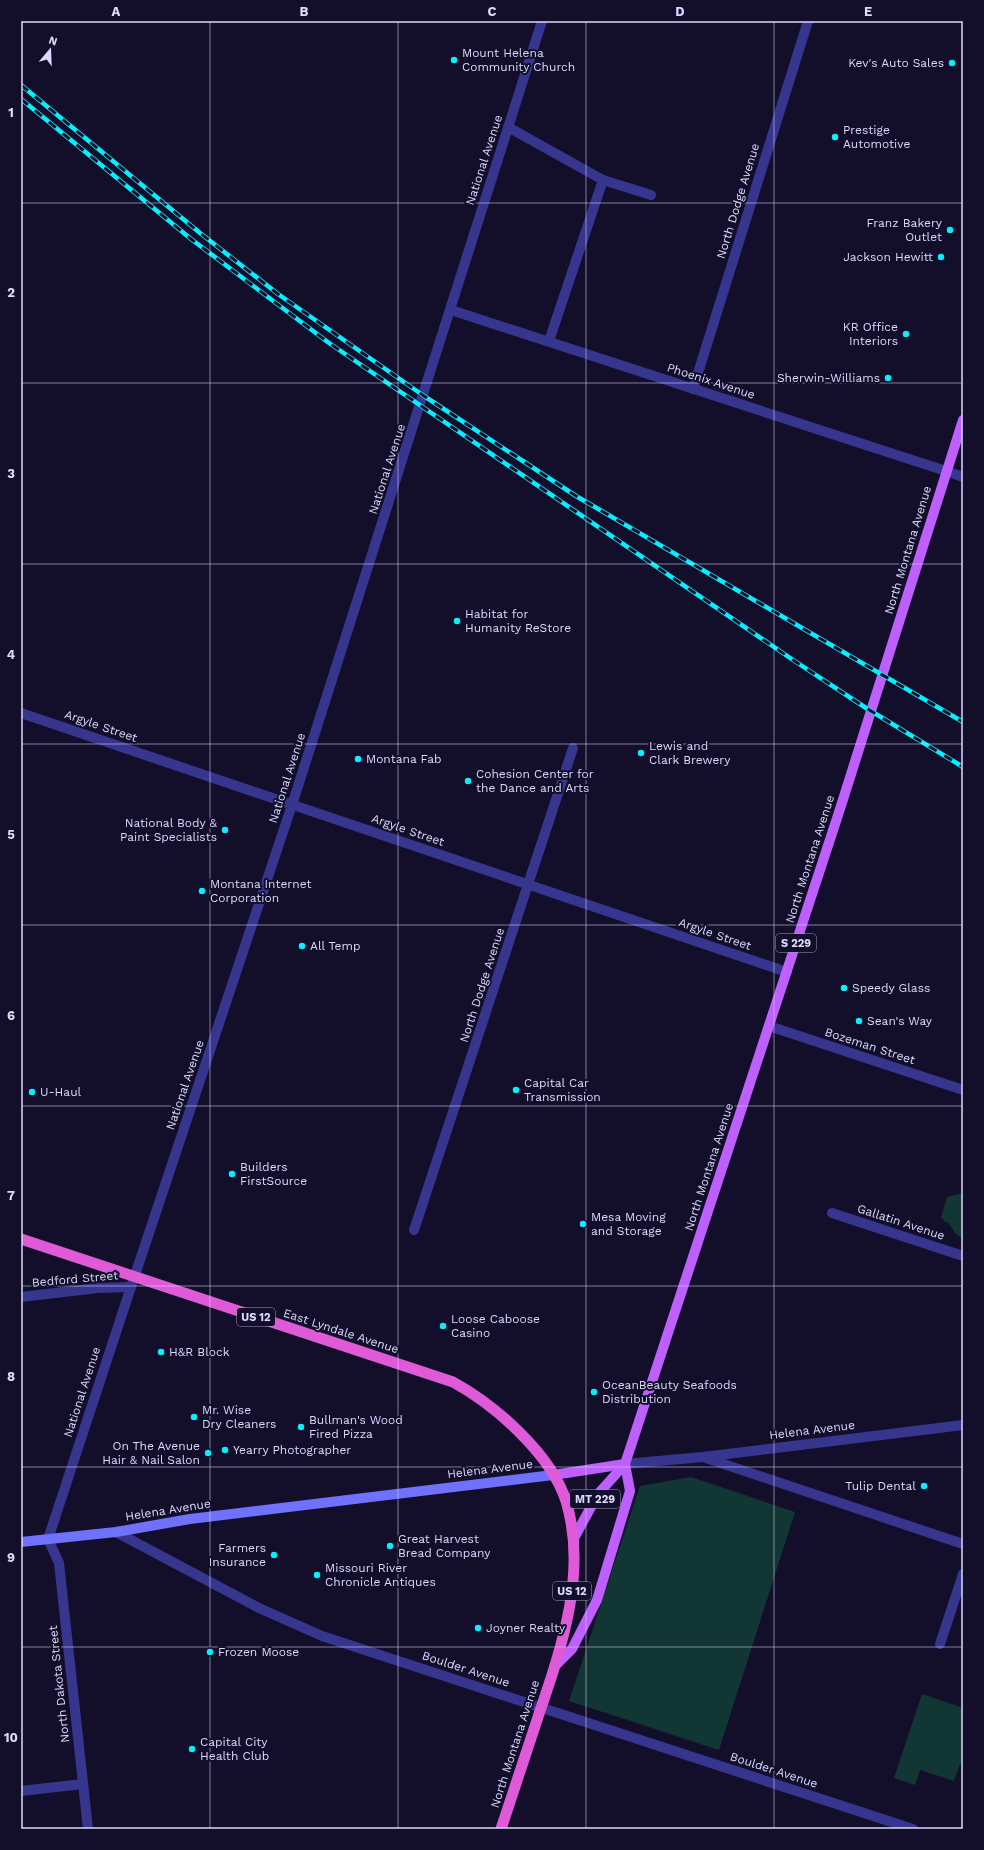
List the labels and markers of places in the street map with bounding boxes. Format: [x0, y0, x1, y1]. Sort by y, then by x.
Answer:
place label: Mount Helena Community Church [462, 46, 575, 74]
marker: Mount Helena Community Church [449, 55, 459, 65]
place label: Kev's Auto Sales [848, 56, 944, 70]
marker: Kev's Auto Sales [947, 58, 957, 68]
place label: Prestige Automotive [843, 123, 910, 151]
marker: Prestige Automotive [830, 132, 840, 142]
place label: Franz Bakery Outlet [866, 216, 943, 244]
marker: Franz Bakery Outlet [945, 225, 955, 235]
place label: Jackson Hewitt [843, 250, 933, 264]
marker: Jackson Hewitt [936, 252, 946, 262]
place label: KR Office Interiors [843, 320, 898, 348]
marker: KR Office Interiors [901, 329, 911, 339]
place label: Sherwin-Williams [777, 371, 880, 385]
marker: Sherwin-Williams [883, 373, 893, 383]
place label: Habitat for Humanity ReStore [465, 607, 571, 635]
marker: Habitat for Humanity ReStore [452, 616, 462, 626]
place label: Lewis and Clark Brewery [649, 739, 731, 767]
marker: Lewis and Clark Brewery [636, 748, 646, 758]
place label: Montana Fab [366, 752, 442, 766]
marker: Montana Fab [353, 754, 363, 764]
place label: Cohesion Center for the Dance and Arts [476, 767, 594, 795]
marker: Cohesion Center for the Dance and Arts [463, 776, 473, 786]
place label: National Body & Paint Specialists [120, 816, 218, 844]
marker: National Body & Paint Specialists [220, 825, 230, 835]
place label: Montana Internet Corporation [210, 877, 311, 905]
marker: Montana Internet Corporation [197, 886, 207, 896]
place label: All Temp [310, 939, 360, 953]
marker: All Temp [297, 941, 307, 951]
place label: Speedy Glass [852, 981, 930, 995]
marker: Speedy Glass [839, 983, 849, 993]
place label: Sean's Way [867, 1014, 933, 1028]
marker: Sean's Way [854, 1016, 864, 1026]
place label: Capital Car Transmission [524, 1076, 601, 1104]
place label: U-Haul [40, 1085, 82, 1099]
marker: Capital Car Transmission [511, 1085, 521, 1095]
marker: U-Haul [27, 1087, 37, 1097]
place label: Builders FirstSource [240, 1160, 307, 1188]
marker: Builders FirstSource [227, 1169, 237, 1179]
place label: Mesa Moving and Storage [591, 1210, 666, 1238]
marker: Mesa Moving and Storage [578, 1219, 588, 1229]
place label: Loose Caboose Casino [451, 1312, 540, 1340]
marker: Loose Caboose Casino [438, 1321, 448, 1331]
place label: H&R Block [169, 1345, 230, 1359]
marker: H&R Block [156, 1347, 166, 1357]
place label: OceanBeauty Seafoods Distribution [602, 1378, 737, 1406]
marker: OceanBeauty Seafoods Distribution [589, 1387, 599, 1397]
place label: Mr. Wise Dry Cleaners [202, 1403, 276, 1431]
marker: Mr. Wise Dry Cleaners [189, 1412, 199, 1422]
place label: Bullman's Wood Fired Pizza [309, 1413, 403, 1441]
marker: Bullman's Wood Fired Pizza [296, 1422, 306, 1432]
place label: On The Avenue Hair & Nail Salon [102, 1439, 200, 1467]
place label: Yearry Photographer [233, 1443, 351, 1457]
marker: Yearry Photographer [220, 1445, 230, 1455]
marker: On The Avenue Hair & Nail Salon [203, 1448, 213, 1458]
place label: Tulip Dental [845, 1479, 916, 1493]
marker: Tulip Dental [919, 1481, 929, 1491]
place label: Great Harvest Bread Company [398, 1532, 491, 1560]
place label: Farmers Insurance [209, 1541, 266, 1569]
marker: Great Harvest Bread Company [385, 1541, 395, 1551]
marker: Farmers Insurance [269, 1550, 279, 1560]
place label: Missouri River Chronicle Antiques [325, 1561, 436, 1589]
marker: Missouri River Chronicle Antiques [312, 1570, 322, 1580]
place label: Joyner Realty [486, 1621, 566, 1635]
marker: Joyner Realty [473, 1623, 483, 1633]
place label: Frozen Moose [218, 1645, 299, 1659]
marker: Frozen Moose [205, 1647, 215, 1657]
place label: Capital City Health Club [200, 1735, 269, 1763]
marker: Capital City Health Club [187, 1744, 197, 1754]

